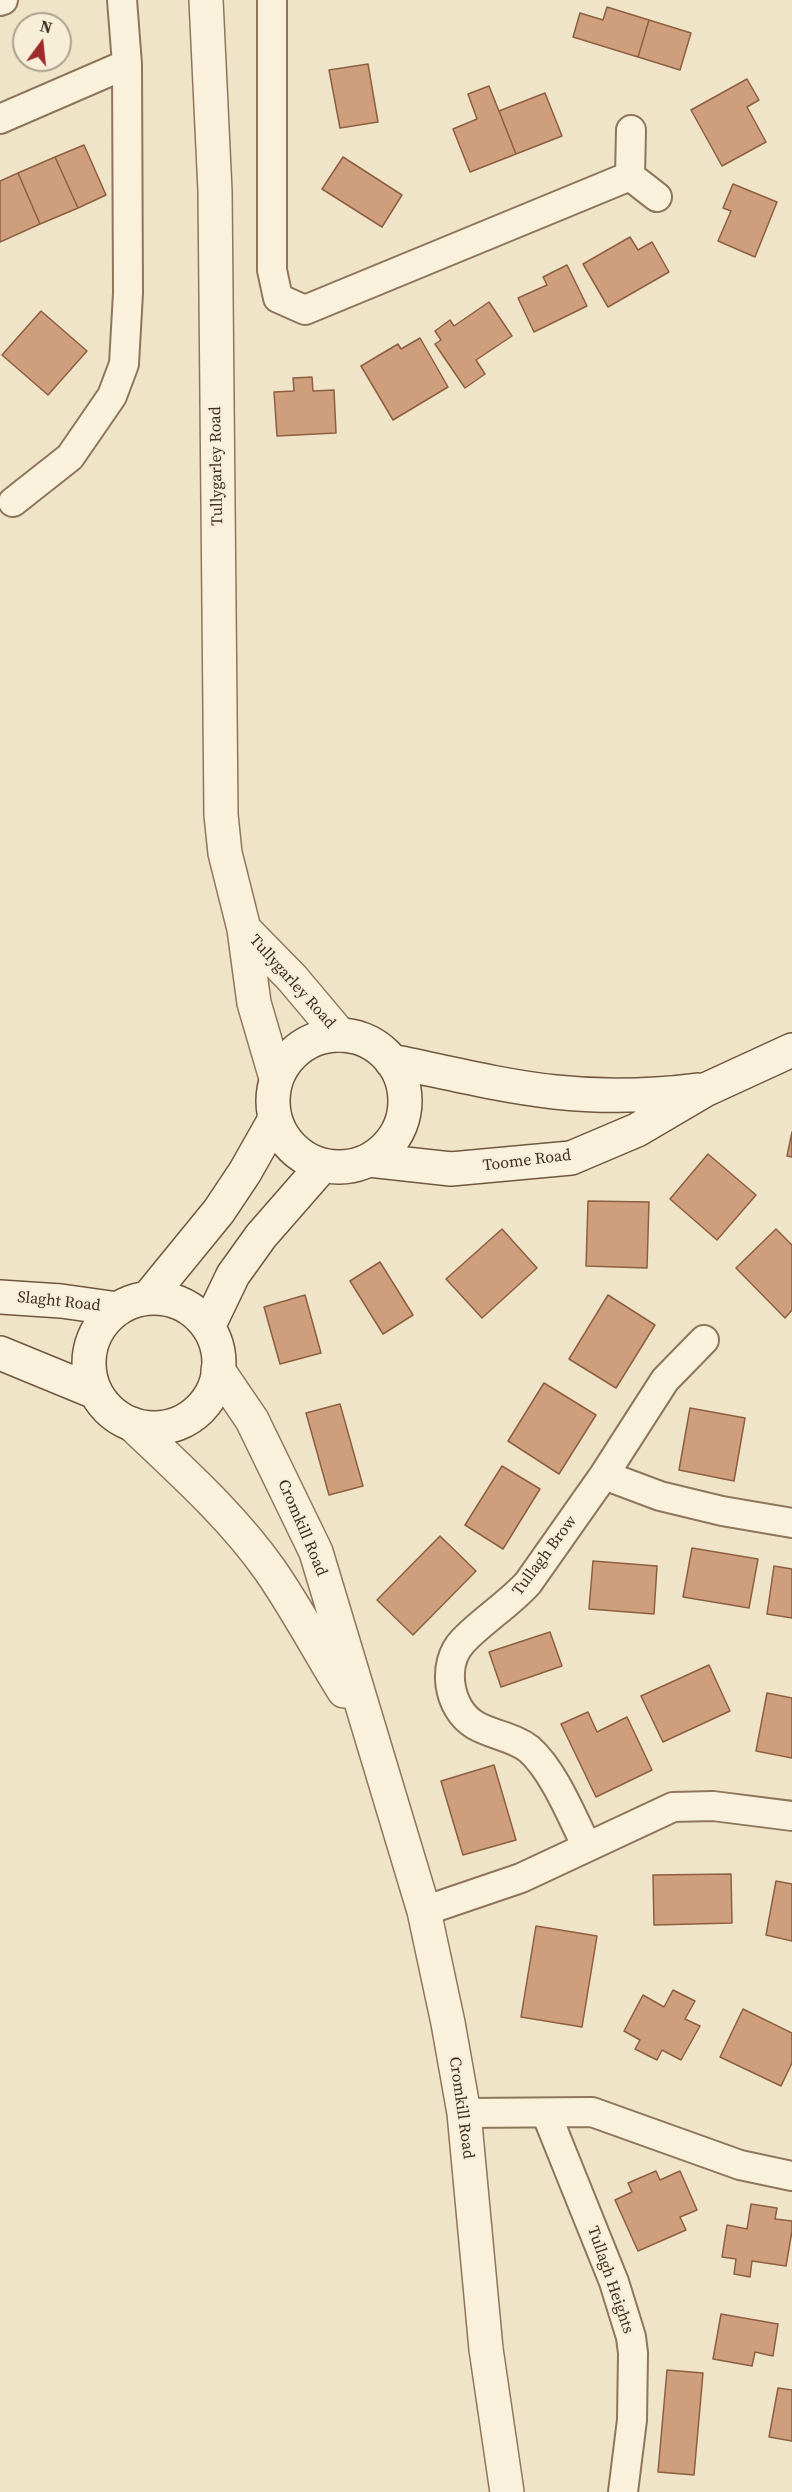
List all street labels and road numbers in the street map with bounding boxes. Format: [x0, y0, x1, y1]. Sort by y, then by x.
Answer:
street label: Tullygarley Road [206, 406, 228, 526]
street label: Tullygarley Road [245, 931, 339, 1033]
street label: Toome Road [482, 1146, 572, 1176]
street label: Slaght Road [16, 1288, 102, 1316]
street label: Cromkill Road [273, 1477, 331, 1579]
street label: Tullagh Brow [509, 1512, 581, 1600]
street label: Cromkill Road [444, 2056, 478, 2160]
street label: Tullagh Heights [583, 2224, 637, 2336]

